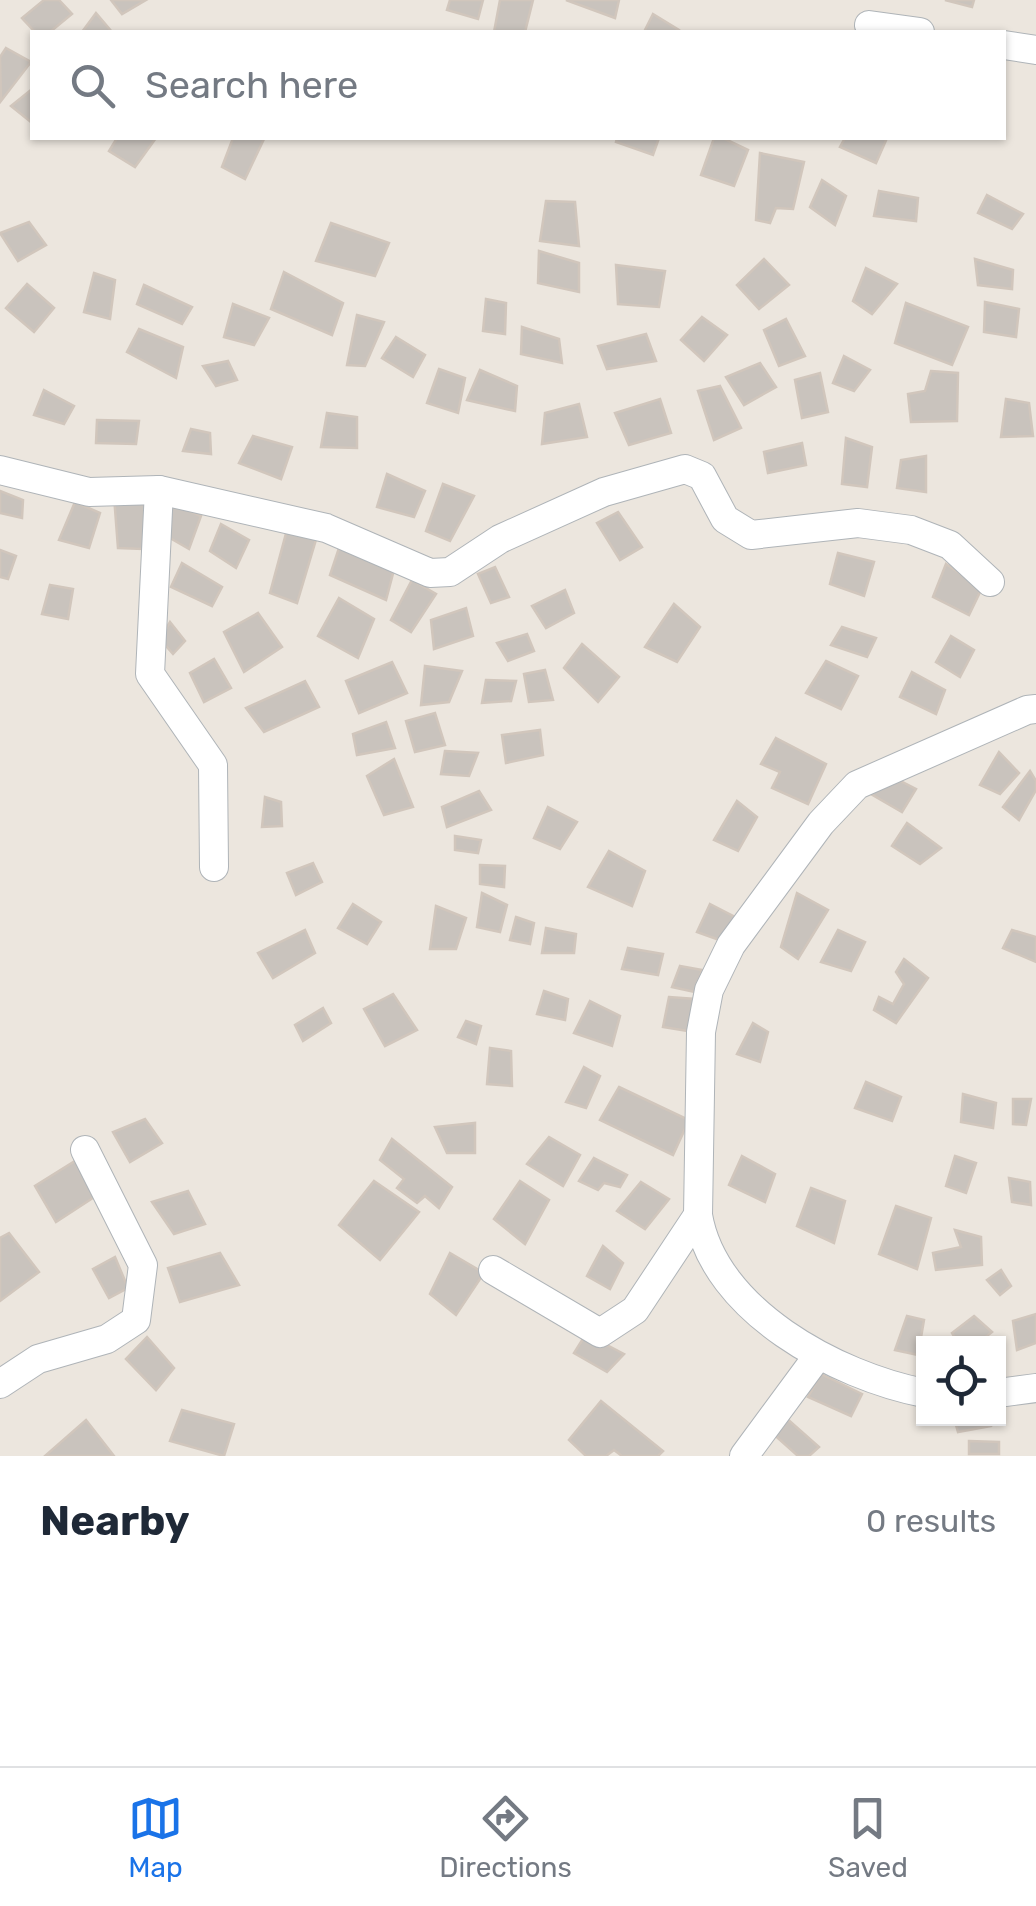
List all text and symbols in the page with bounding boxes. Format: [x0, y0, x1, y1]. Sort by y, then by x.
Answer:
search box [30, 30, 1006, 140]
icon: search [65, 58, 120, 113]
text: Search here [145, 62, 358, 108]
map controls [916, 1336, 1006, 1426]
button: locate [916, 1336, 1006, 1426]
text: Nearby [40, 1496, 190, 1546]
text: 0 results [866, 1502, 996, 1540]
tab: Map [128, 1791, 183, 1884]
tab: Directions [439, 1791, 572, 1884]
tab: Saved [828, 1791, 908, 1884]

